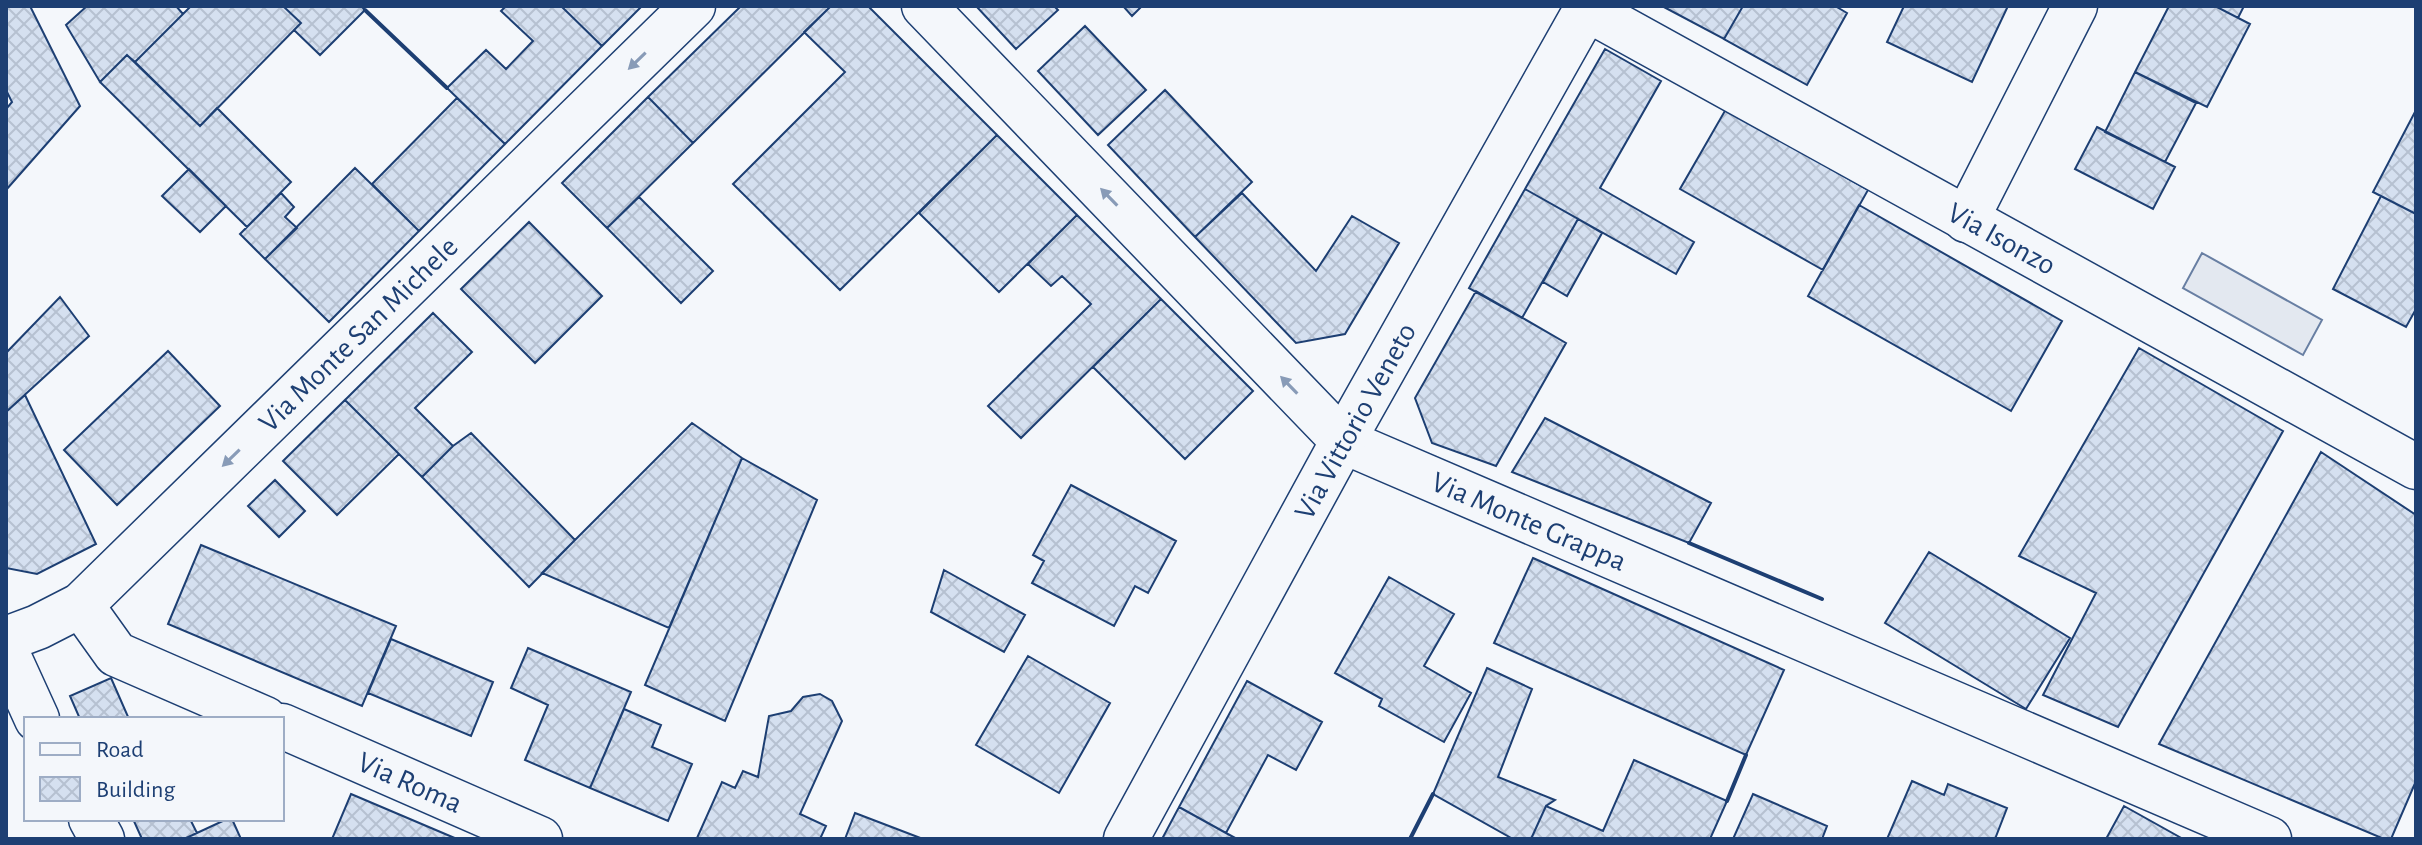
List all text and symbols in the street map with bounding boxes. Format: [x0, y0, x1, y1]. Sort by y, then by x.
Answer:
one-way arrow [628, 51, 647, 69]
one-way arrow [1100, 188, 1118, 207]
street label: Via Isonzo [1942, 197, 2060, 281]
street label: Via Monte San Michele [254, 231, 464, 438]
street label: Via Vittorio Veneto [1290, 318, 1422, 525]
one-way arrow [1280, 376, 1299, 395]
one-way arrow [222, 448, 241, 467]
street label: Via Monte Grappa [1427, 467, 1631, 577]
legend [24, 717, 284, 821]
text: Road [96, 738, 144, 762]
street label: Via Roma [353, 747, 467, 819]
text: Building [96, 778, 175, 802]

